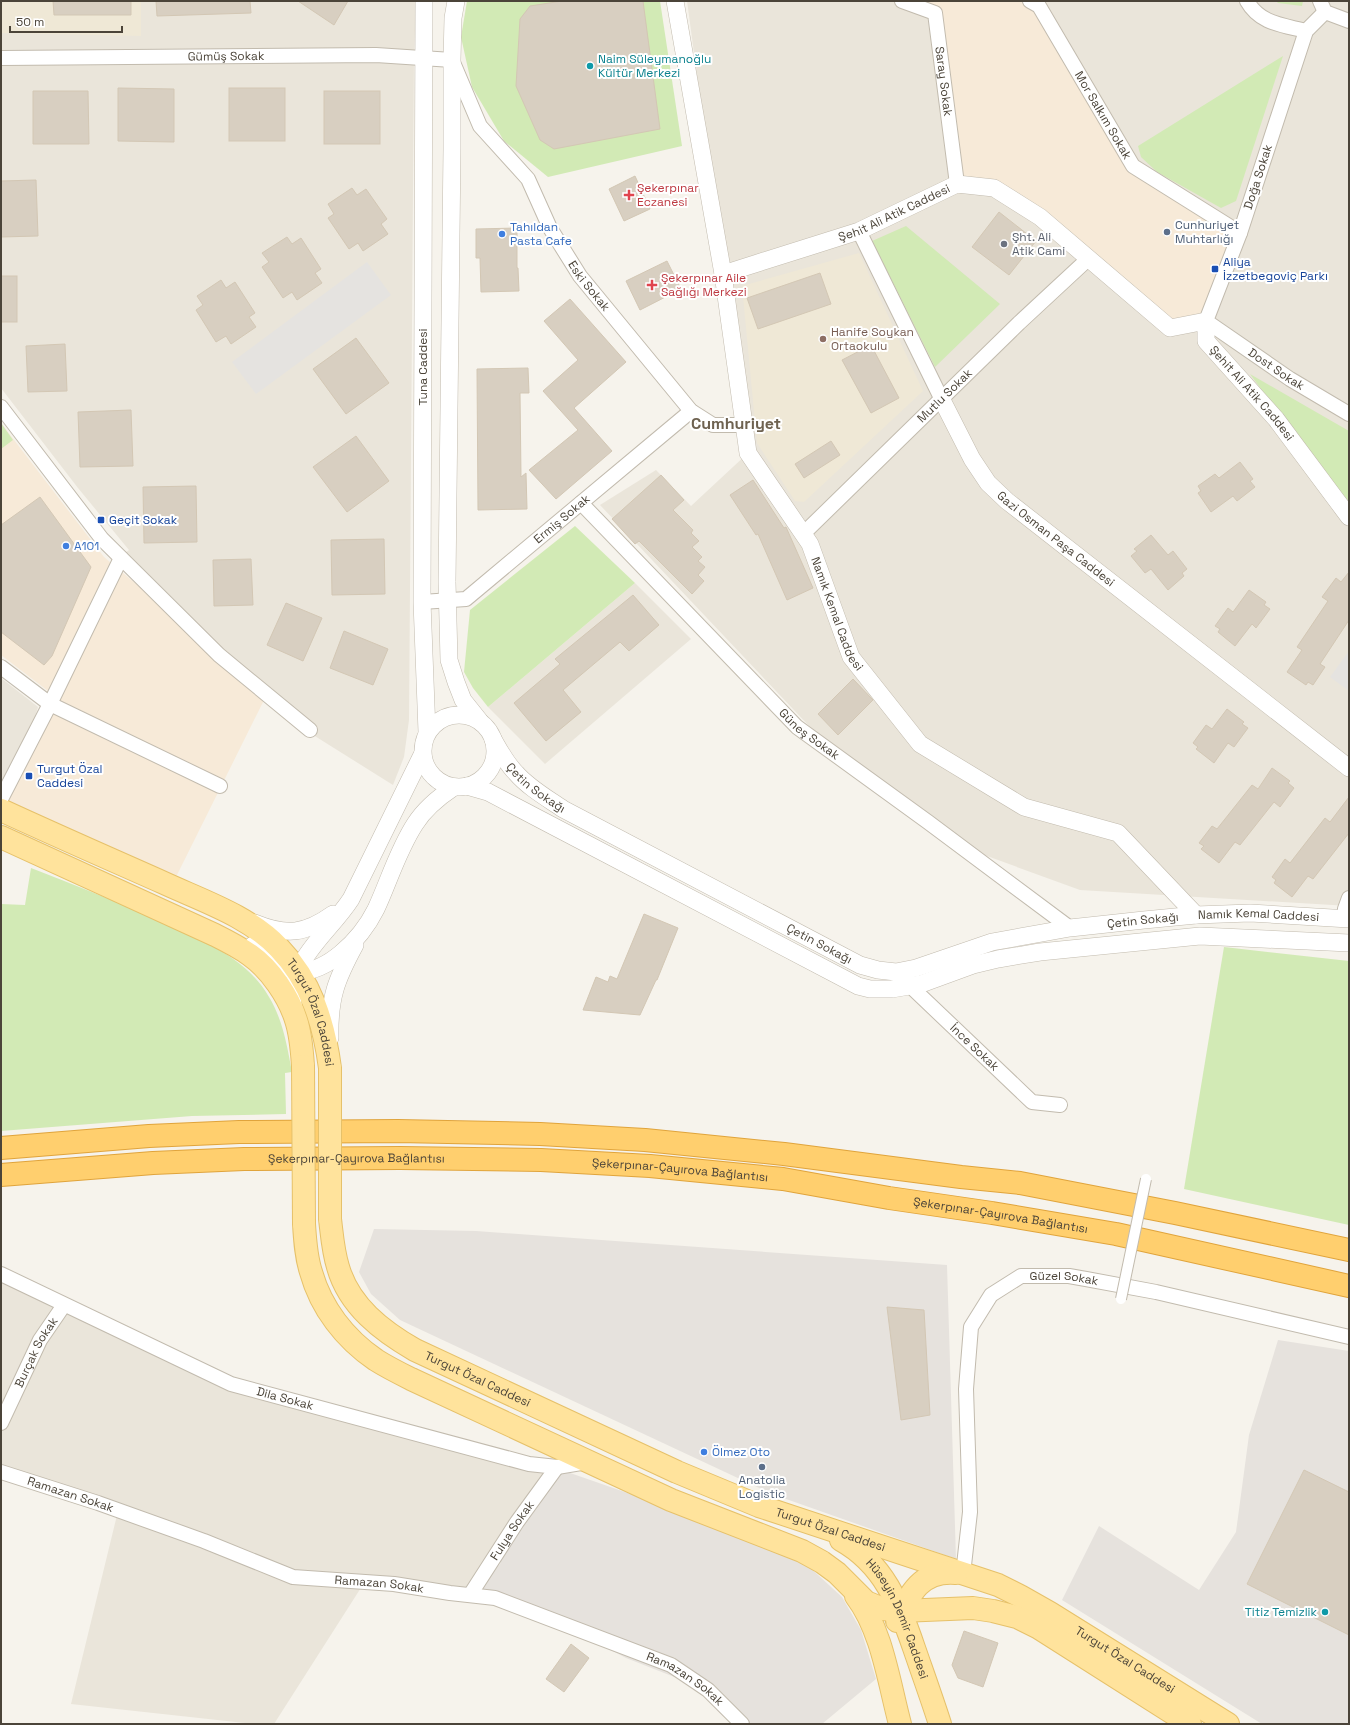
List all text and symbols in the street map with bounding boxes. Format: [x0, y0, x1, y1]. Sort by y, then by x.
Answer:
scale bar [10, 8, 122, 34]
text: 50 m [16, 14, 44, 30]
street label: Saray Sokak [931, 45, 956, 118]
street label: Gümüş Sokak [188, 48, 265, 65]
place label: Naim Süleymanoğlu Kültür Merkezi [598, 51, 711, 81]
marker: Naim Süleymanoğlu Kültür Merkezi [585, 61, 595, 71]
street label: Mor Salkım Sokak [1071, 68, 1136, 163]
street label: Doğa Sokak [1240, 142, 1276, 212]
place label: Şekerpınar Eczanesi [637, 180, 699, 210]
street label: Şehit Ali Atik Caddesi [836, 181, 953, 245]
marker: Şekerpınar Eczanesi [624, 190, 634, 200]
place label: Cunhuriyet Muhtarlığı [1175, 217, 1239, 247]
place label: Tahıldan Pasta Cafe [510, 219, 572, 249]
marker: Cunhuriyet Muhtarlığı [1162, 227, 1172, 237]
marker: Tahıldan Pasta Cafe [497, 229, 507, 239]
place label: Şht. Ali Atik Cami [1012, 229, 1065, 259]
marker: Şht. Ali Atik Cami [999, 239, 1009, 249]
place label: Aliya İzzetbegoviç Parkı [1223, 254, 1328, 284]
street label: Eski Sokak [564, 258, 614, 315]
marker: Aliya İzzetbegoviç Parkı [1210, 264, 1220, 274]
place label: Şekerpınar Aile Sağlığı Merkezi [661, 270, 747, 300]
marker: Şekerpınar Aile Sağlığı Merkezi [646, 279, 658, 291]
place label: Hanife Soykan Ortaokulu [831, 324, 914, 354]
street label: Tuna Caddesi [415, 328, 431, 406]
marker: Hanife Soykan Ortaokulu [818, 334, 828, 344]
street label: Şehit Ali Atik Caddesi [1206, 342, 1298, 444]
street label: Dost Sokak [1245, 344, 1308, 394]
street label: Mutlu Sokak [914, 365, 976, 426]
district label: Cumhuriyet [691, 413, 781, 434]
street label: Gazi Osman Paşa Caddesi [993, 488, 1118, 590]
street label: Ermiş Sokak [530, 490, 594, 547]
place label: Geçit Sokak [109, 512, 178, 528]
marker: Geçit Sokak [96, 515, 106, 525]
place label: A101 [74, 538, 99, 554]
marker: A101 [61, 541, 71, 551]
street label: Namık Kemal Caddesi [807, 555, 867, 674]
street label: Güneş Sokak [775, 705, 843, 764]
street label: Çetin Sokağı [502, 759, 568, 817]
place label: Turgut Özal Caddesi [37, 761, 103, 791]
marker: Turgut Özal Caddesi [24, 771, 34, 781]
street label: Namık Kemal Caddesi [1197, 905, 1320, 925]
street label: Çetin Sokağı [1106, 909, 1179, 932]
street label: Çetin Sokağı [784, 920, 855, 967]
street label: Turgut Özal Caddesi [283, 955, 338, 1067]
street label: İnce Sokak [946, 1020, 1003, 1075]
street label: Şekerpınar-Çayırova Bağlantısı [268, 1150, 445, 1167]
street label: Şekerpınar-Çayırova Bağlantısı [592, 1155, 769, 1186]
street label: Şekerpınar-Çayırova Bağlantısı [912, 1194, 1089, 1237]
street label: Güzel Sokak [1030, 1268, 1100, 1289]
street label: Burçak Sokak [11, 1313, 62, 1390]
street label: Turgut Özal Caddesi [422, 1348, 533, 1411]
street label: Dila Sokak [255, 1383, 316, 1414]
place label: Ölmez Oto [712, 1444, 770, 1460]
marker: Ölmez Oto [699, 1447, 709, 1457]
marker: Anatolia Logistic [757, 1462, 767, 1472]
place label: Anatolia Logistic [739, 1472, 786, 1502]
street label: Ramazan Sokak [25, 1473, 116, 1516]
street label: Fulya Sokak [486, 1497, 538, 1563]
street label: Turgut Özal Caddesi [773, 1504, 888, 1555]
street label: Hüseyin Demir Caddesi [862, 1555, 932, 1681]
street label: Ramazan Sokak [334, 1572, 426, 1597]
place label: Titiz Temizlik [1245, 1604, 1318, 1620]
marker: Titiz Temizlik [1320, 1607, 1330, 1617]
street label: Turgut Özal Caddesi [1072, 1623, 1178, 1697]
street label: Ramazan Sokak [644, 1648, 728, 1710]

